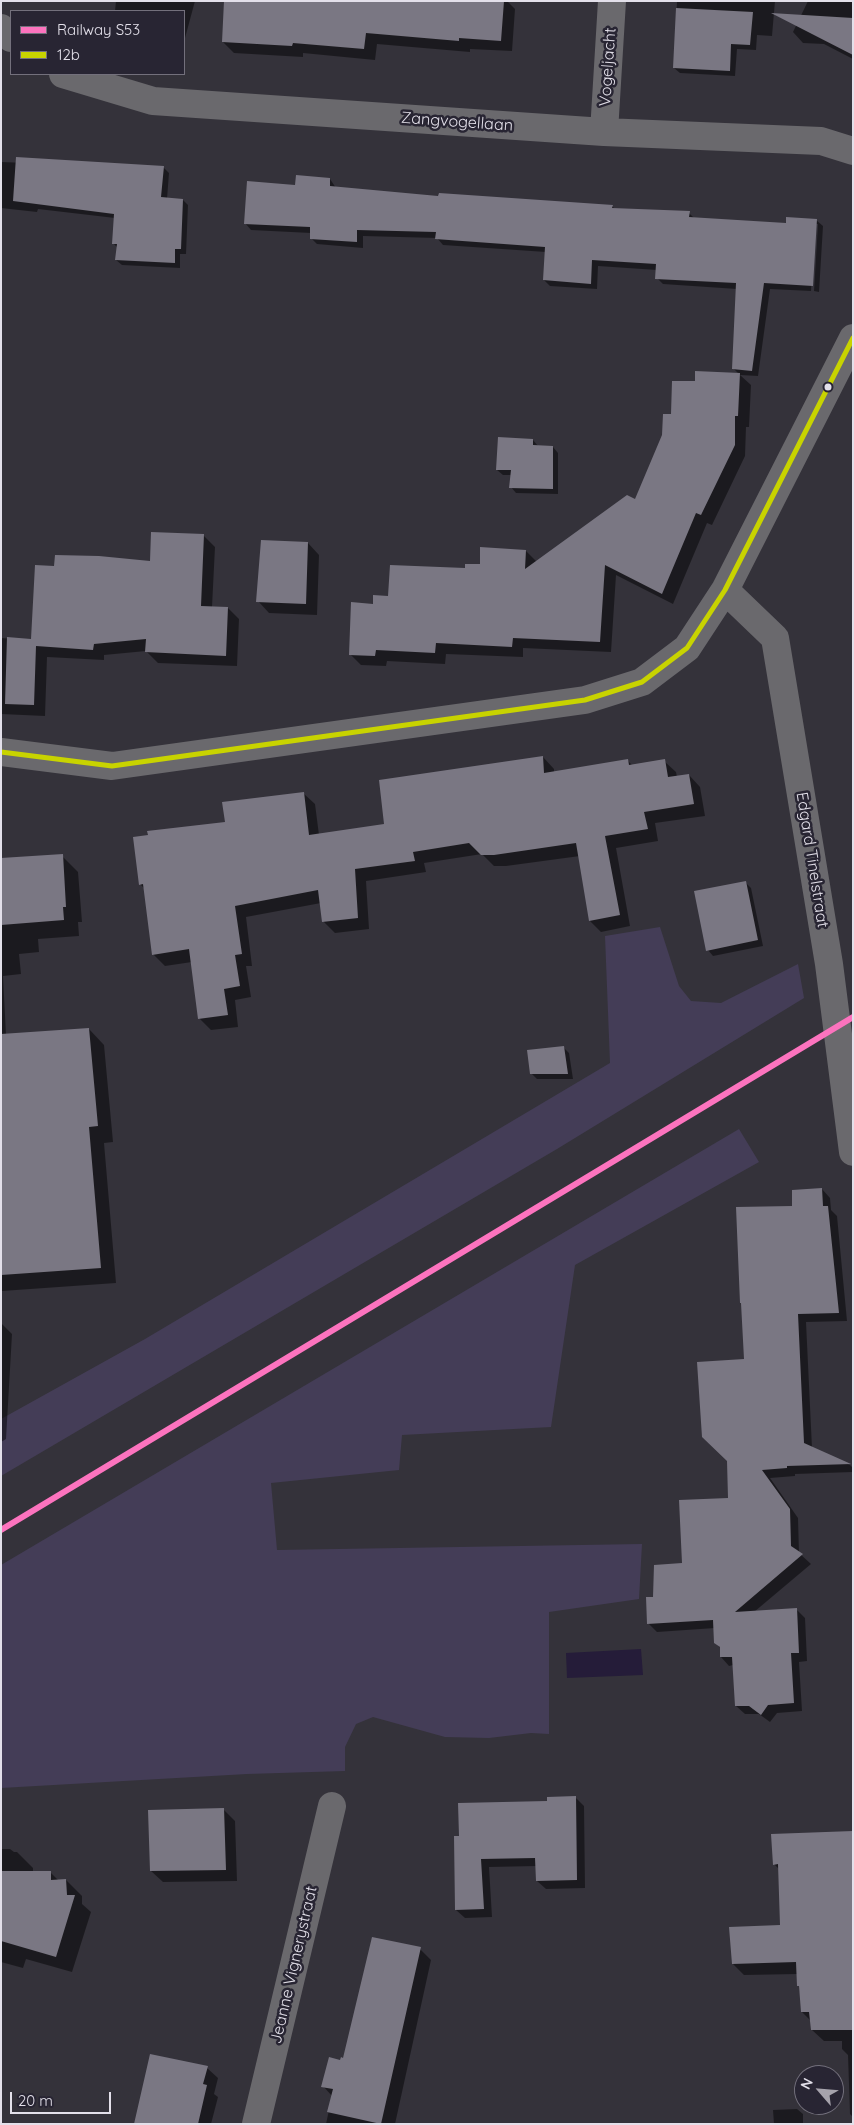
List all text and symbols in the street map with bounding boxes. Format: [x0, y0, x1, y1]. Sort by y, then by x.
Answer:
legend [10, 10, 185, 75]
text: Railway S53 [57, 20, 140, 39]
street label: Vogeljacht [596, 27, 620, 107]
text: 12b [57, 45, 80, 64]
street label: Zangvogellaan [400, 109, 514, 135]
unlabelled marker [823, 382, 833, 392]
street label: Edgard Tinelstraat [792, 791, 832, 929]
street label: Jeanne Vignerystraat [267, 1884, 321, 2046]
north arrow [794, 2065, 844, 2115]
text: N [796, 2075, 817, 2092]
scale bar [12, 2082, 114, 2114]
text: 20 m [18, 2091, 53, 2110]

